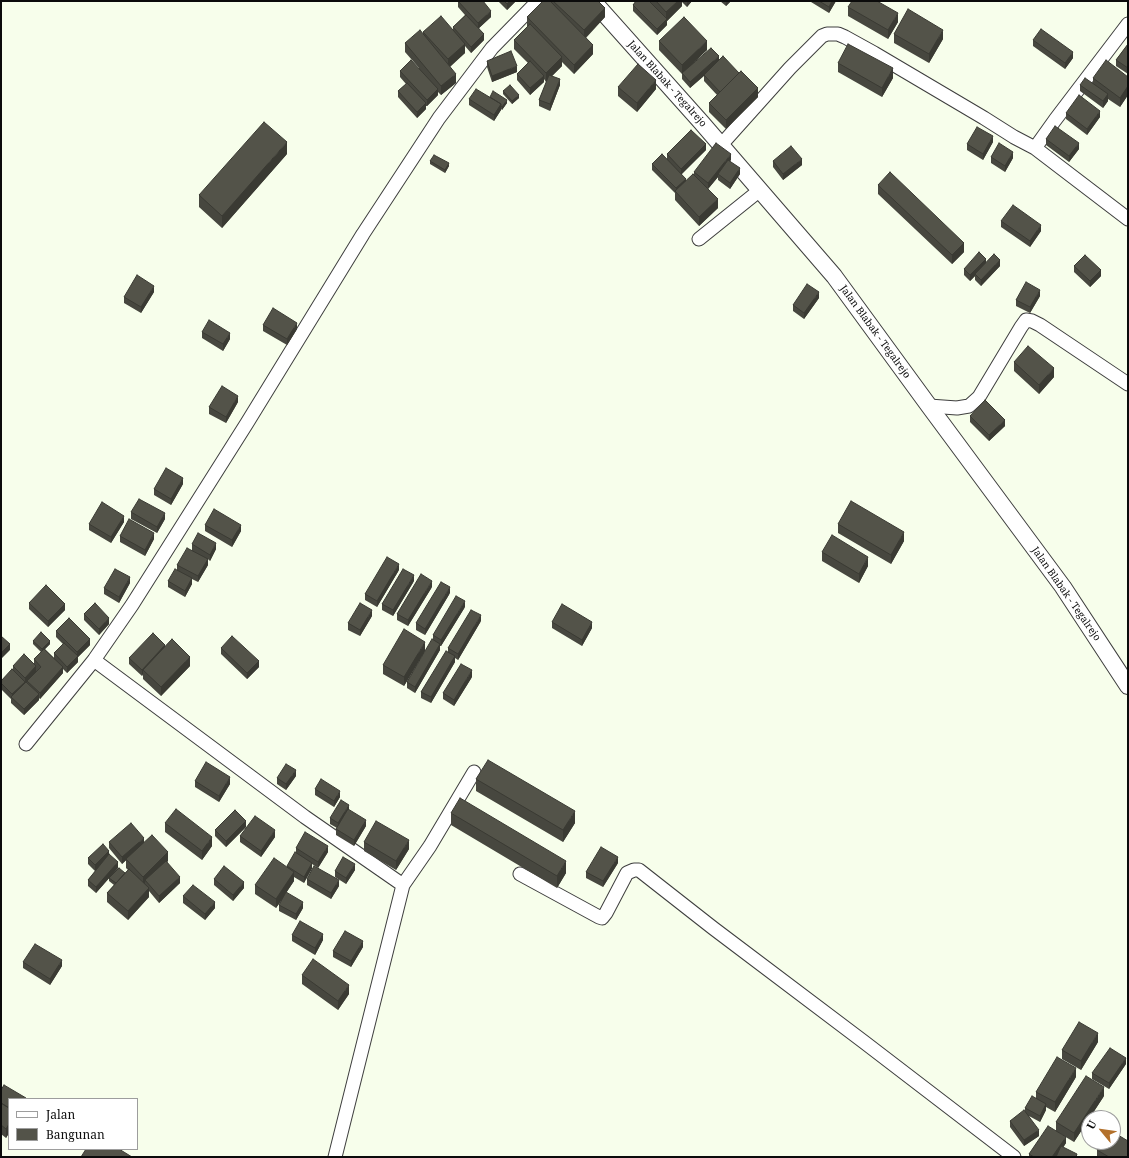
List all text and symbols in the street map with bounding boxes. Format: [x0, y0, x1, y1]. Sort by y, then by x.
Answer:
street label: Jalan Blabak - Tegalrejo [625, 38, 709, 130]
street label: Jalan Blabak - Tegalrejo [837, 283, 913, 381]
street label: Jalan Blabak - Tegalrejo [1029, 545, 1103, 643]
legend [8, 1098, 138, 1150]
text: Jalan [46, 1106, 75, 1123]
north arrow [1081, 1110, 1121, 1150]
text: U [1082, 1117, 1099, 1132]
text: Bangunan [46, 1126, 105, 1143]

